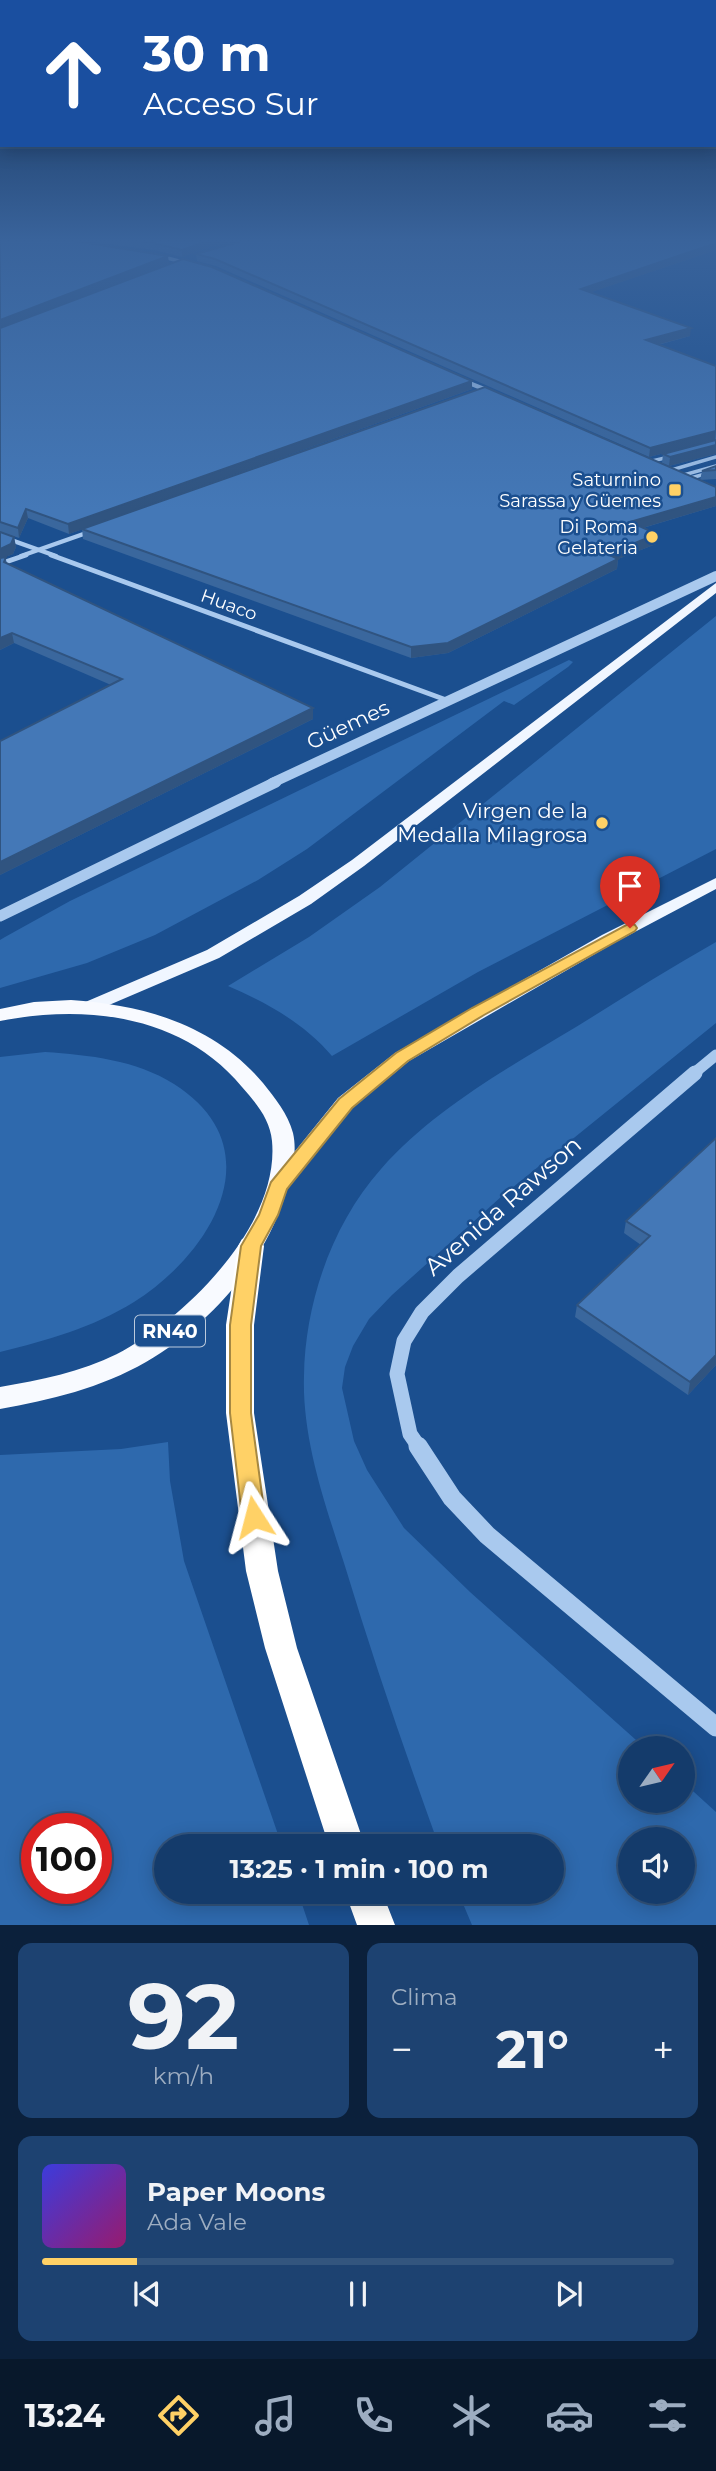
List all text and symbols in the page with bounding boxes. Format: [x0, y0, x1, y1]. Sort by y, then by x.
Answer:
text: 30 m [143, 24, 271, 83]
icon: ahead [28, 28, 119, 119]
text: Acceso Sur [143, 84, 319, 123]
place label: Saturnino Sarassa y Güemes [499, 469, 661, 512]
marker: Saturnino Sarassa y Güemes [667, 482, 683, 498]
place label: Di Roma Gelateria [557, 516, 638, 559]
marker: Di Roma Gelateria [644, 529, 660, 545]
street label: Huaco [198, 585, 260, 625]
street label: Güemes [303, 695, 393, 755]
place label: Virgen de la Medalla Milagrosa [397, 798, 588, 847]
marker: Virgen de la Medalla Milagrosa [594, 815, 610, 831]
pin [600, 856, 660, 928]
icon: arrive [611, 867, 649, 905]
street label: Avenida Rawson [418, 1130, 587, 1282]
road number: RN40 [135, 1316, 205, 1346]
position arrow [217, 1480, 291, 1554]
north arrow [618, 1736, 695, 1813]
map controls [618, 1736, 695, 1904]
speed limit sign: 100 [21, 1813, 112, 1904]
button: sound [618, 1827, 695, 1904]
text: 13:25 · 1 min · 100 m [229, 1853, 489, 1885]
text: 92 [128, 1961, 239, 2072]
text: Clima [391, 1983, 458, 2011]
text: 21° [496, 2018, 569, 2081]
text: − [391, 2026, 413, 2073]
text: + [652, 2026, 674, 2073]
text: km/h [153, 2062, 214, 2090]
text: Paper Moons [147, 2176, 325, 2208]
text: Ada Vale [147, 2208, 247, 2236]
icon: previous [128, 2275, 166, 2313]
icon: pause [339, 2275, 377, 2313]
icon: next [550, 2275, 588, 2313]
icon: directions [154, 2391, 203, 2440]
icon: music [251, 2391, 300, 2440]
icon: phone [349, 2391, 398, 2440]
icon: climate [447, 2391, 496, 2440]
icon: car [545, 2391, 594, 2440]
icon: filters [643, 2391, 692, 2440]
text: 13:24 [24, 2396, 105, 2435]

